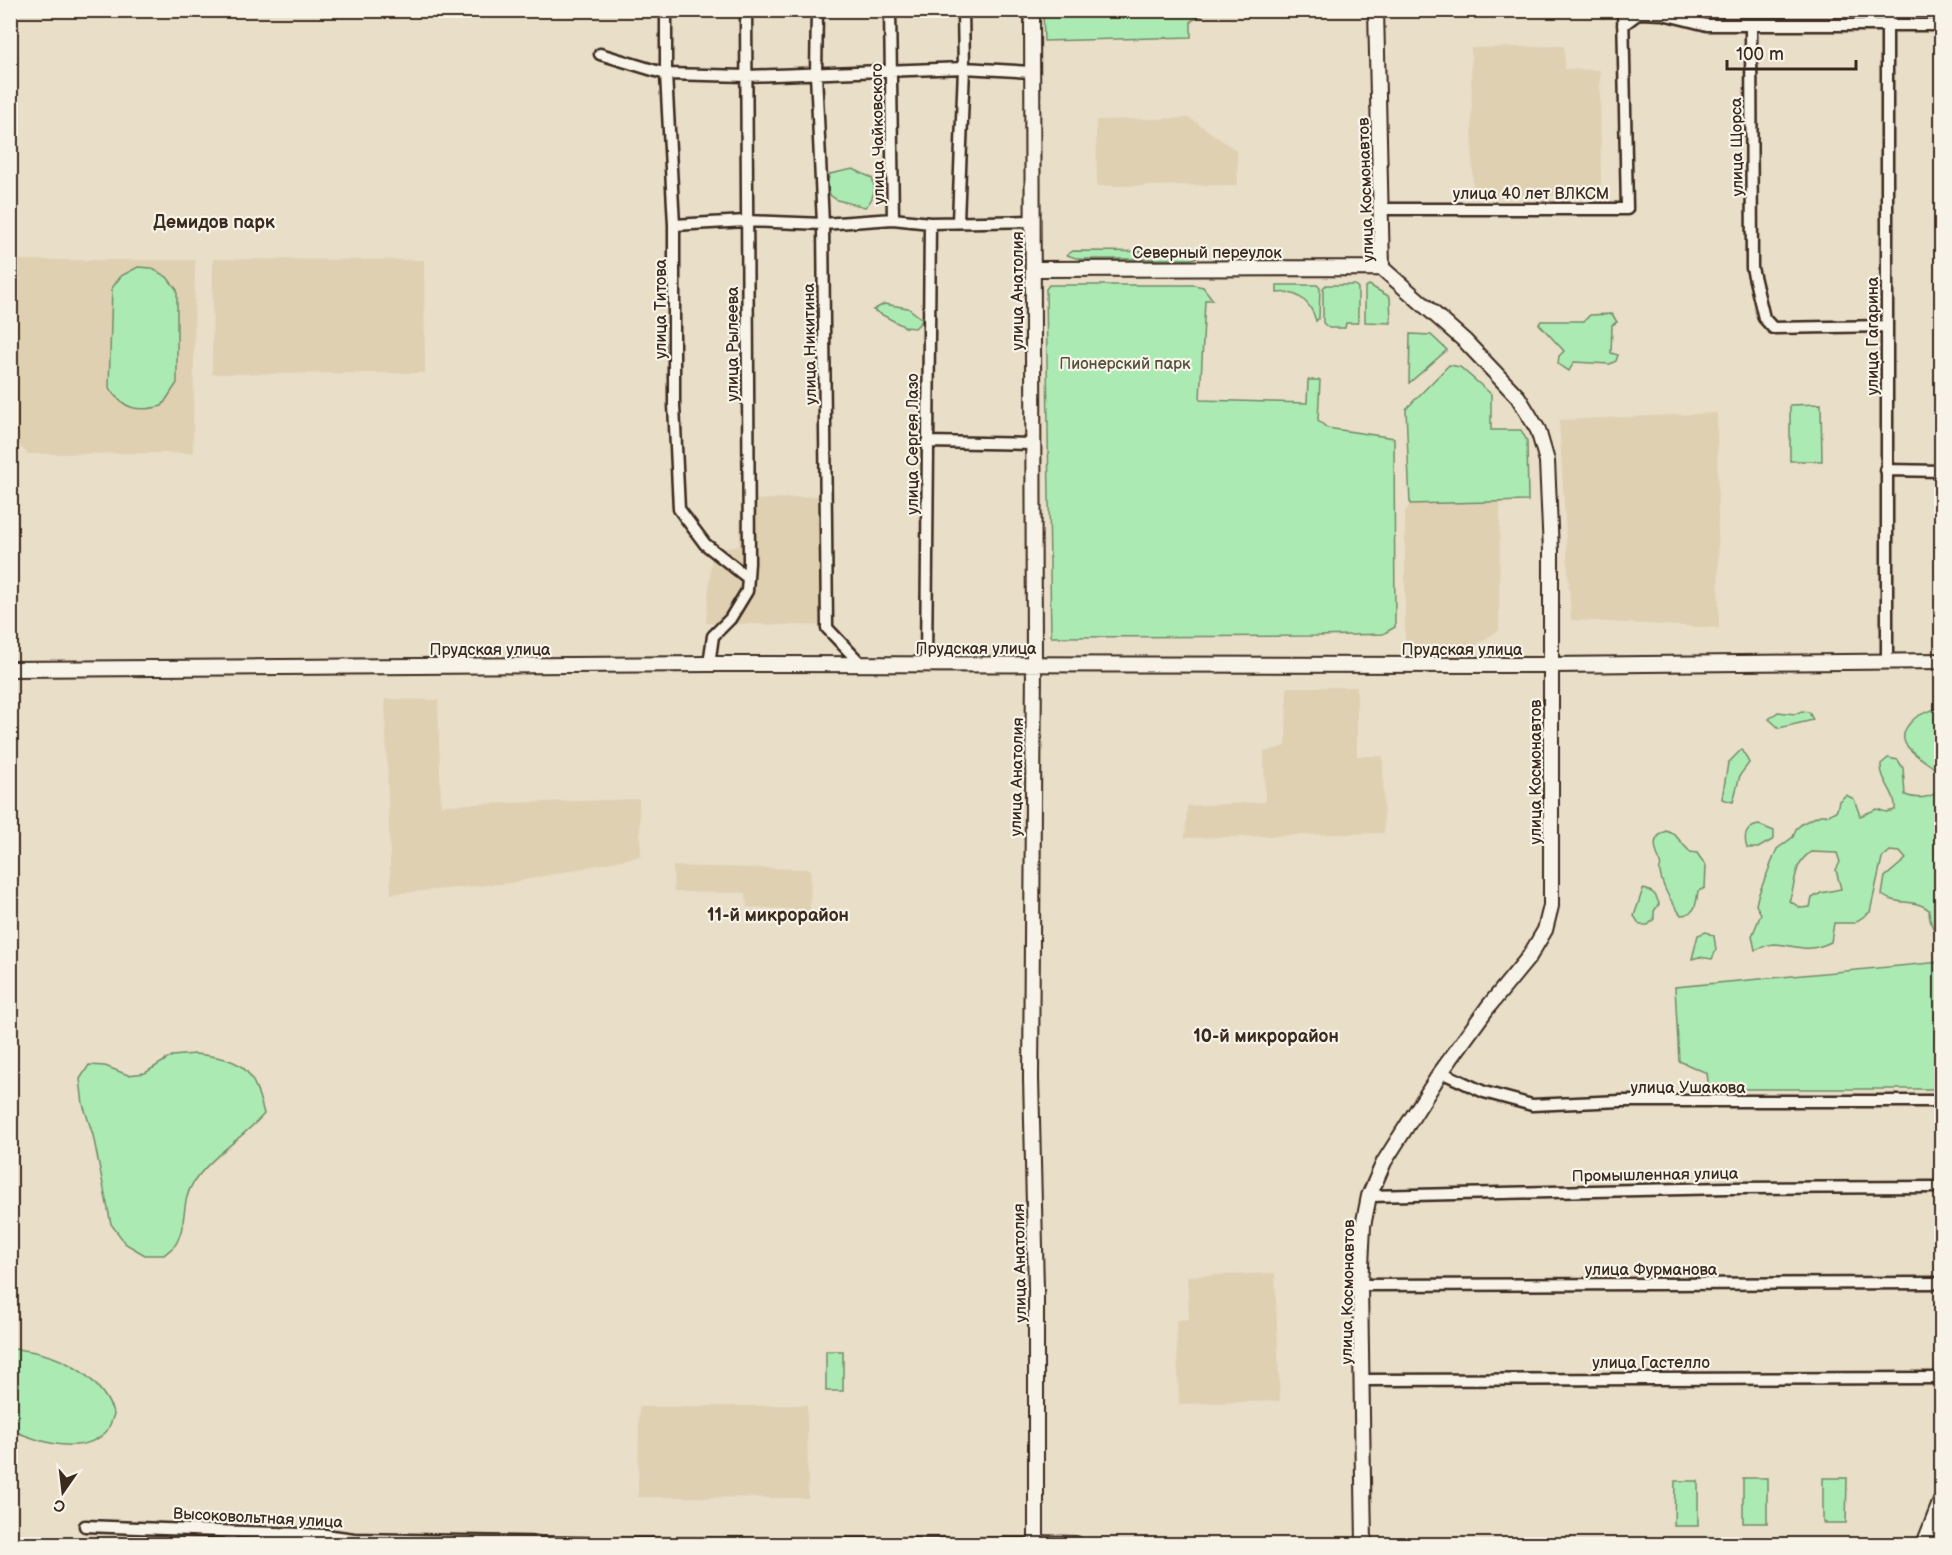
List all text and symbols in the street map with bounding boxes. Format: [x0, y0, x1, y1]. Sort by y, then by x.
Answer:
scale bar [1727, 33, 1856, 71]
text: 100 m [1736, 44, 1784, 65]
street label: улица Чайковского [868, 63, 889, 205]
street label: улица Щорса [1727, 97, 1748, 197]
street label: улица Космонавтов [1354, 117, 1379, 263]
street label: улица 40 лет ВЛКСМ [1453, 185, 1609, 204]
district label: Демидов парк [153, 212, 275, 233]
street label: улица Анатолия [1009, 231, 1028, 351]
street label: Северный переулок [1132, 244, 1282, 263]
street label: улица Титова [652, 258, 671, 359]
street label: улица Гагарина [1864, 276, 1883, 395]
street label: улица Никитина [800, 282, 821, 405]
street label: улица Рылеева [724, 286, 743, 401]
park label: Пионерский парк [1059, 355, 1191, 374]
street label: улица Сергея Лазо [904, 373, 923, 515]
street label: Прудская улица [915, 640, 1037, 659]
street label: Прудская улица [429, 641, 551, 660]
street label: Прудская улица [1401, 641, 1523, 660]
street label: улица Космонавтов [1527, 699, 1546, 844]
street label: улица Анатолия [1007, 717, 1028, 837]
district label: 11-й микрорайон [707, 905, 849, 926]
district label: 10-й микрорайон [1193, 1026, 1339, 1047]
street label: улица Ушакова [1630, 1079, 1746, 1098]
street label: Промышленная улица [1571, 1165, 1739, 1186]
street label: улица Анатолия [1010, 1203, 1031, 1323]
street label: улица Космонавтов [1338, 1219, 1359, 1365]
street label: улица Фурманова [1585, 1261, 1718, 1280]
street label: улица Гастелло [1592, 1354, 1710, 1373]
north arrow [33, 1462, 93, 1522]
text: С [52, 1495, 67, 1516]
street label: Высоковольтная улица [173, 1505, 344, 1532]

